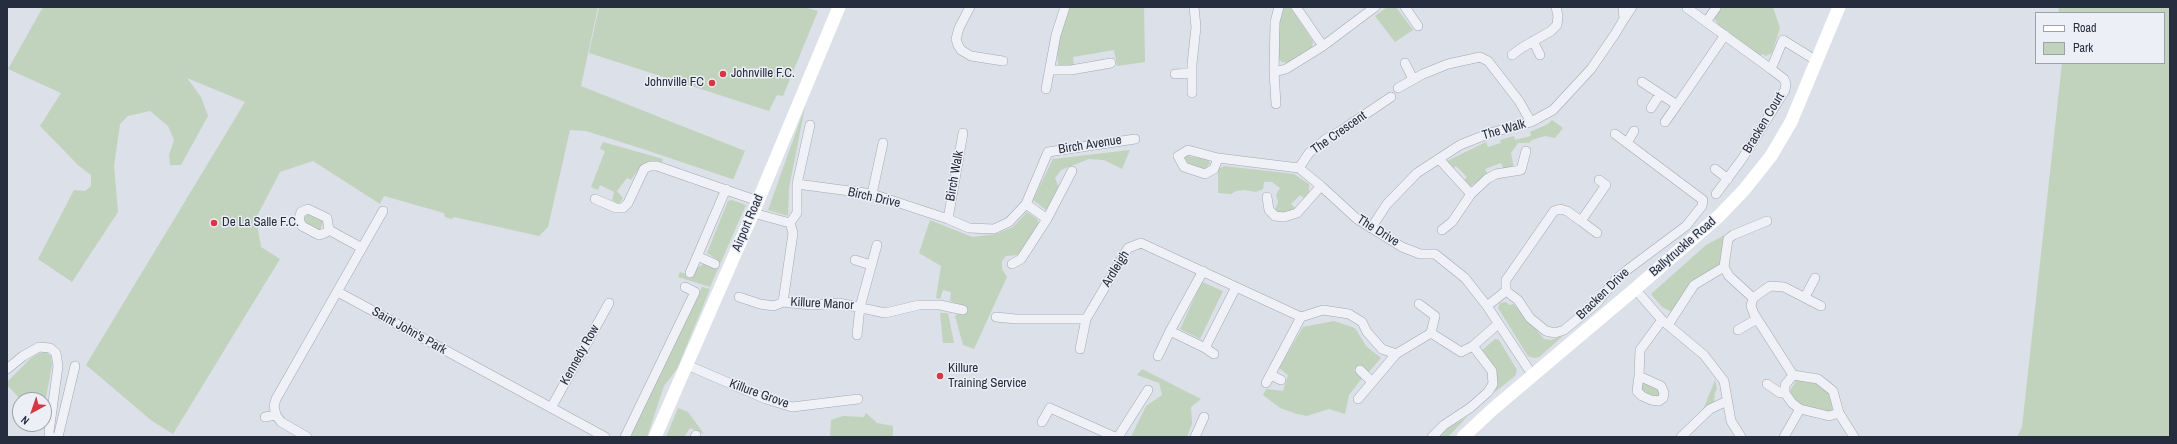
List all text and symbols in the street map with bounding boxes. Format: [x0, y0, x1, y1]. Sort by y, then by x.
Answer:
legend [2035, 12, 2165, 64]
text: Road [2073, 20, 2097, 36]
text: Park [2073, 40, 2093, 56]
place label: Johnville F.C. [731, 66, 795, 82]
marker: Johnville F.C. [718, 69, 728, 79]
place label: Johnville FC [645, 75, 704, 91]
marker: Johnville FC [707, 78, 717, 88]
street label: Bracken Court [1740, 90, 1788, 156]
street label: The Crescent [1308, 108, 1370, 158]
street label: The Walk [1480, 116, 1528, 144]
street label: Birch Avenue [1057, 132, 1123, 158]
street label: Birch Walk [943, 149, 967, 203]
street label: Birch Drive [846, 184, 902, 212]
street label: Airport Road [729, 192, 767, 254]
street label: The Drive [1354, 212, 1402, 250]
street label: Ballytruckle Road [1647, 214, 1719, 280]
place label: De La Salle F.C. [222, 215, 299, 231]
marker: De La Salle F.C. [209, 218, 219, 228]
street label: Ardleigh [1099, 248, 1133, 290]
street label: Bracken Drive [1573, 265, 1633, 323]
street label: Killure Manor [790, 295, 854, 313]
street label: Saint John's Park [369, 304, 449, 358]
street label: Kennedy Row [557, 322, 603, 388]
place label: Killure Training Service [948, 361, 1026, 392]
marker: Killure Training Service [935, 371, 945, 381]
street label: Killure Grove [727, 376, 791, 412]
north arrow [12, 392, 52, 432]
text: N [18, 413, 32, 428]

